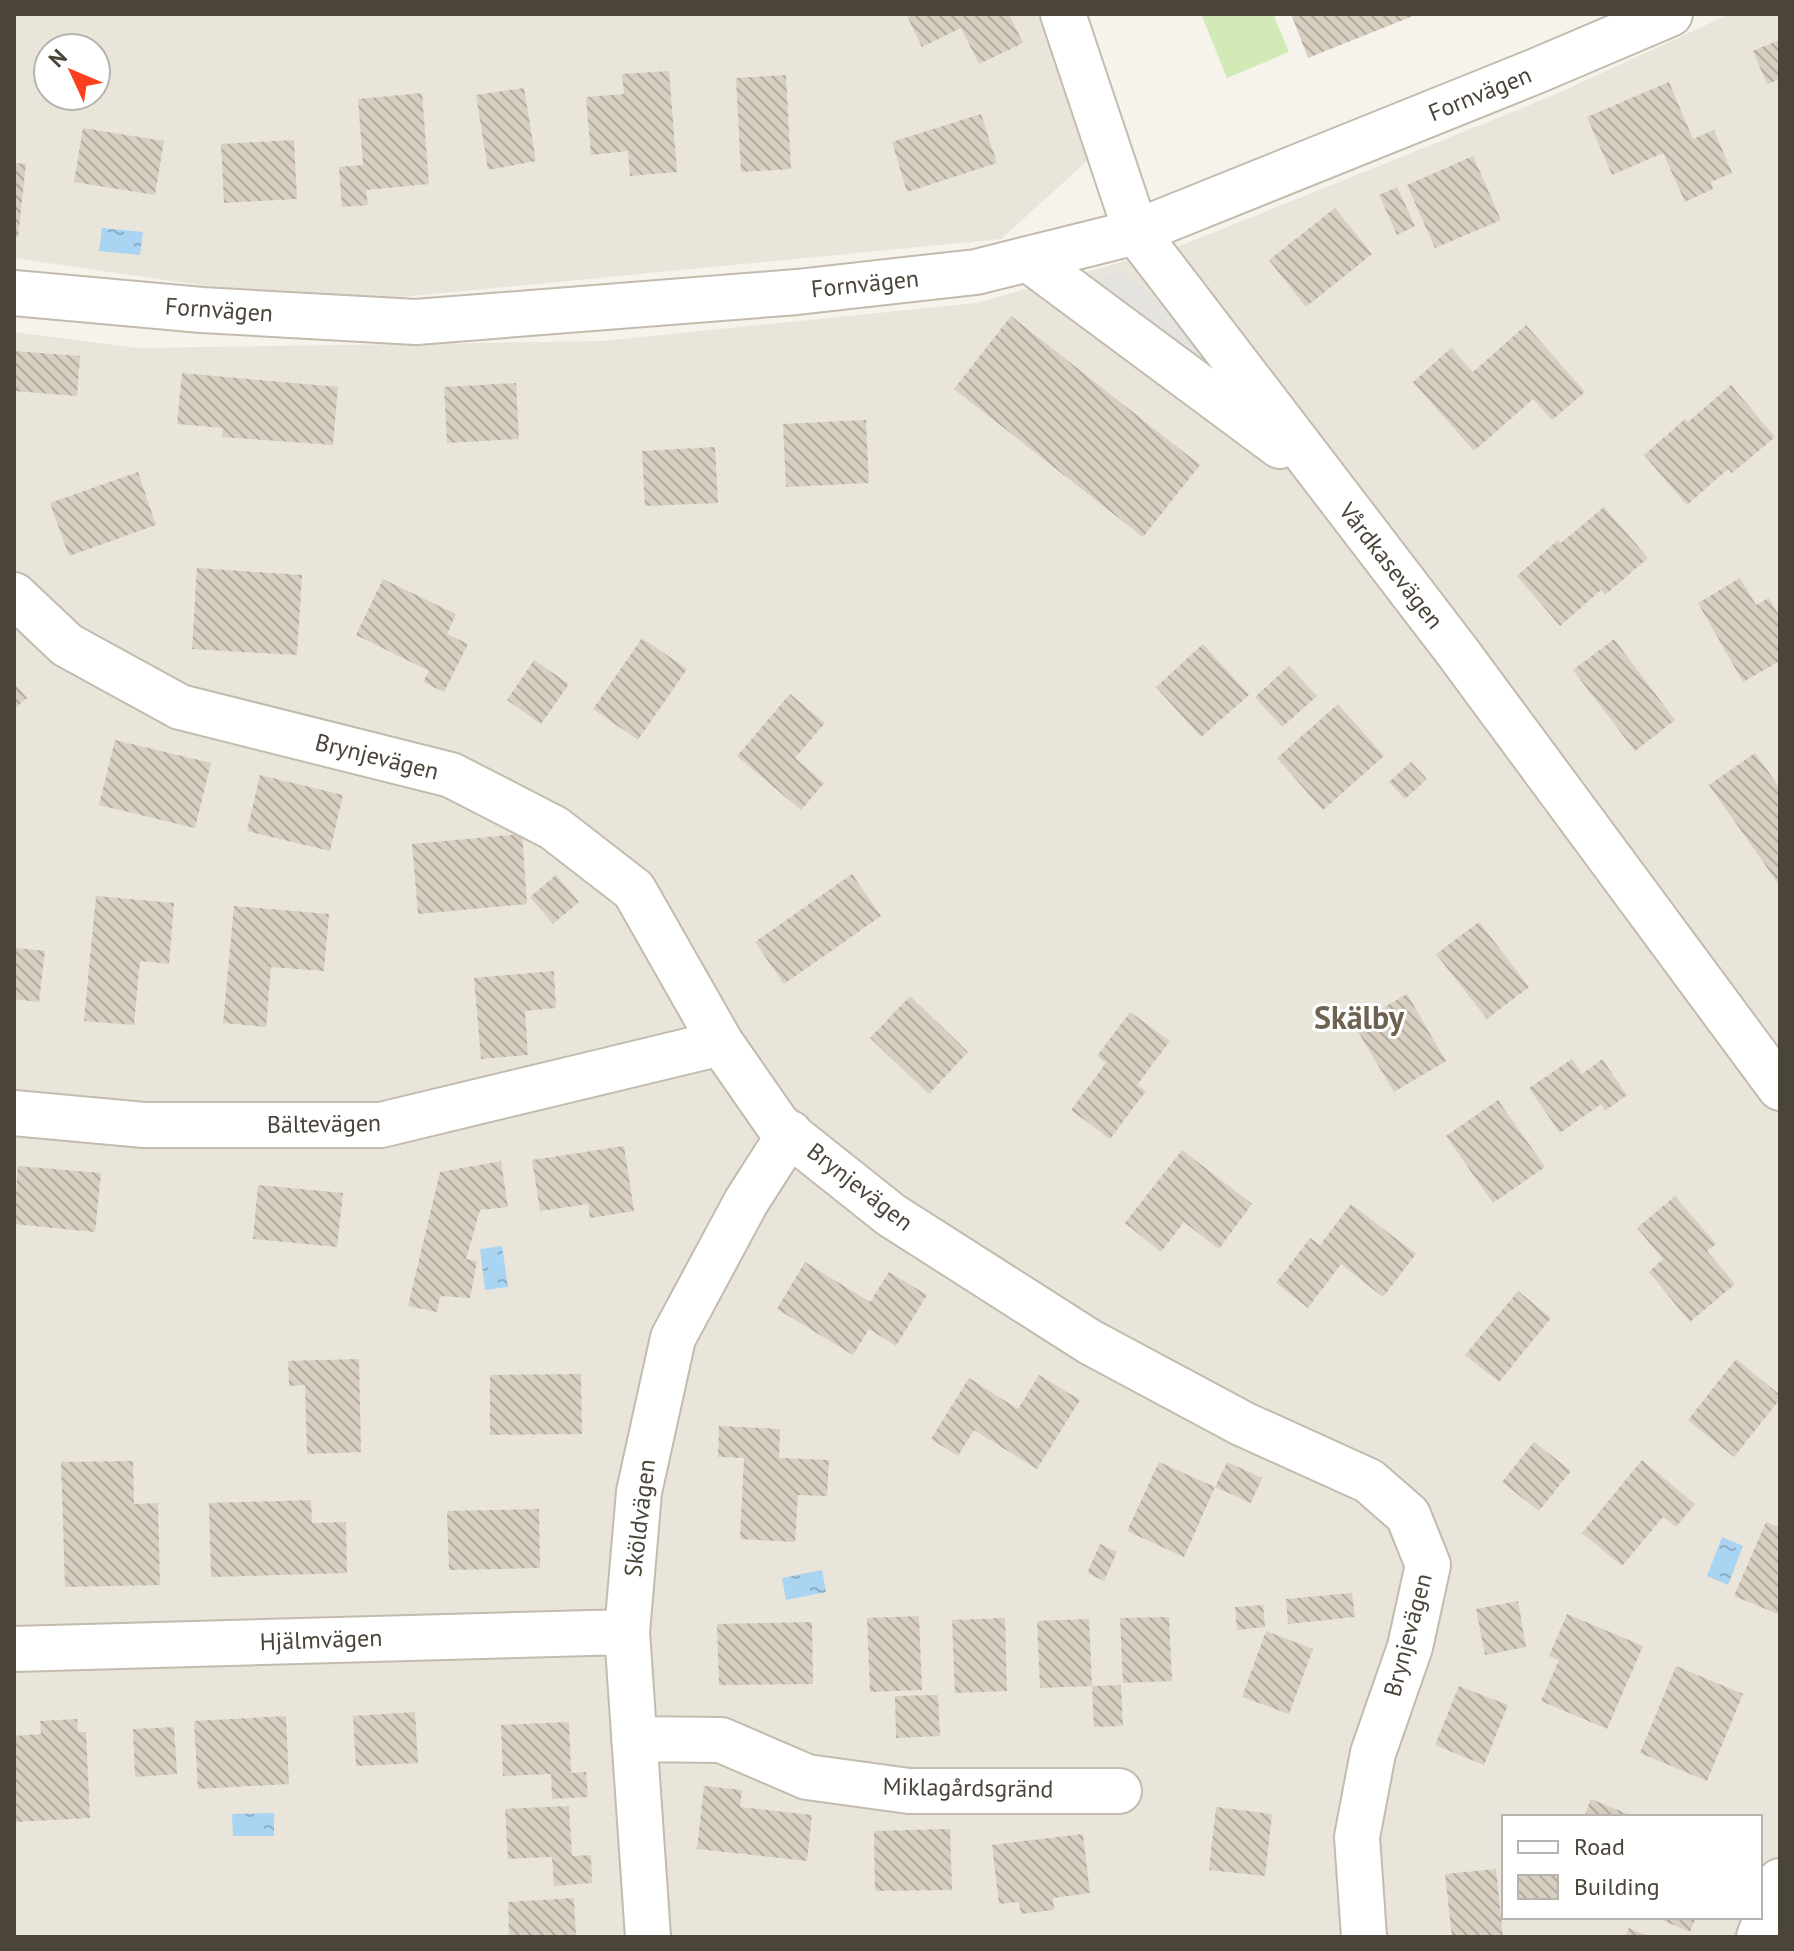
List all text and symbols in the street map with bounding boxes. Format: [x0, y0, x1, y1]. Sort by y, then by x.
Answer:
north arrow [32, 32, 112, 112]
text: N [43, 43, 73, 73]
street label: Fornvägen [1424, 59, 1536, 128]
street label: Fornvägen [809, 262, 920, 305]
street label: Fornvägen [164, 290, 274, 329]
street label: Vårdkasevägen [1332, 495, 1451, 635]
street label: Brynjevägen [312, 726, 442, 787]
district label: Skälby [1314, 996, 1405, 1038]
street label: Bältevägen [267, 1107, 381, 1140]
street label: Brynjevägen [801, 1136, 920, 1238]
street label: Sköldvägen [617, 1457, 662, 1579]
street label: Brynjevägen [1376, 1570, 1439, 1700]
street label: Hjälmvägen [259, 1622, 383, 1657]
street label: Miklagårdsgränd [882, 1771, 1054, 1804]
legend [1502, 1815, 1762, 1919]
text: Road [1574, 1831, 1625, 1862]
text: Building [1574, 1871, 1660, 1902]

